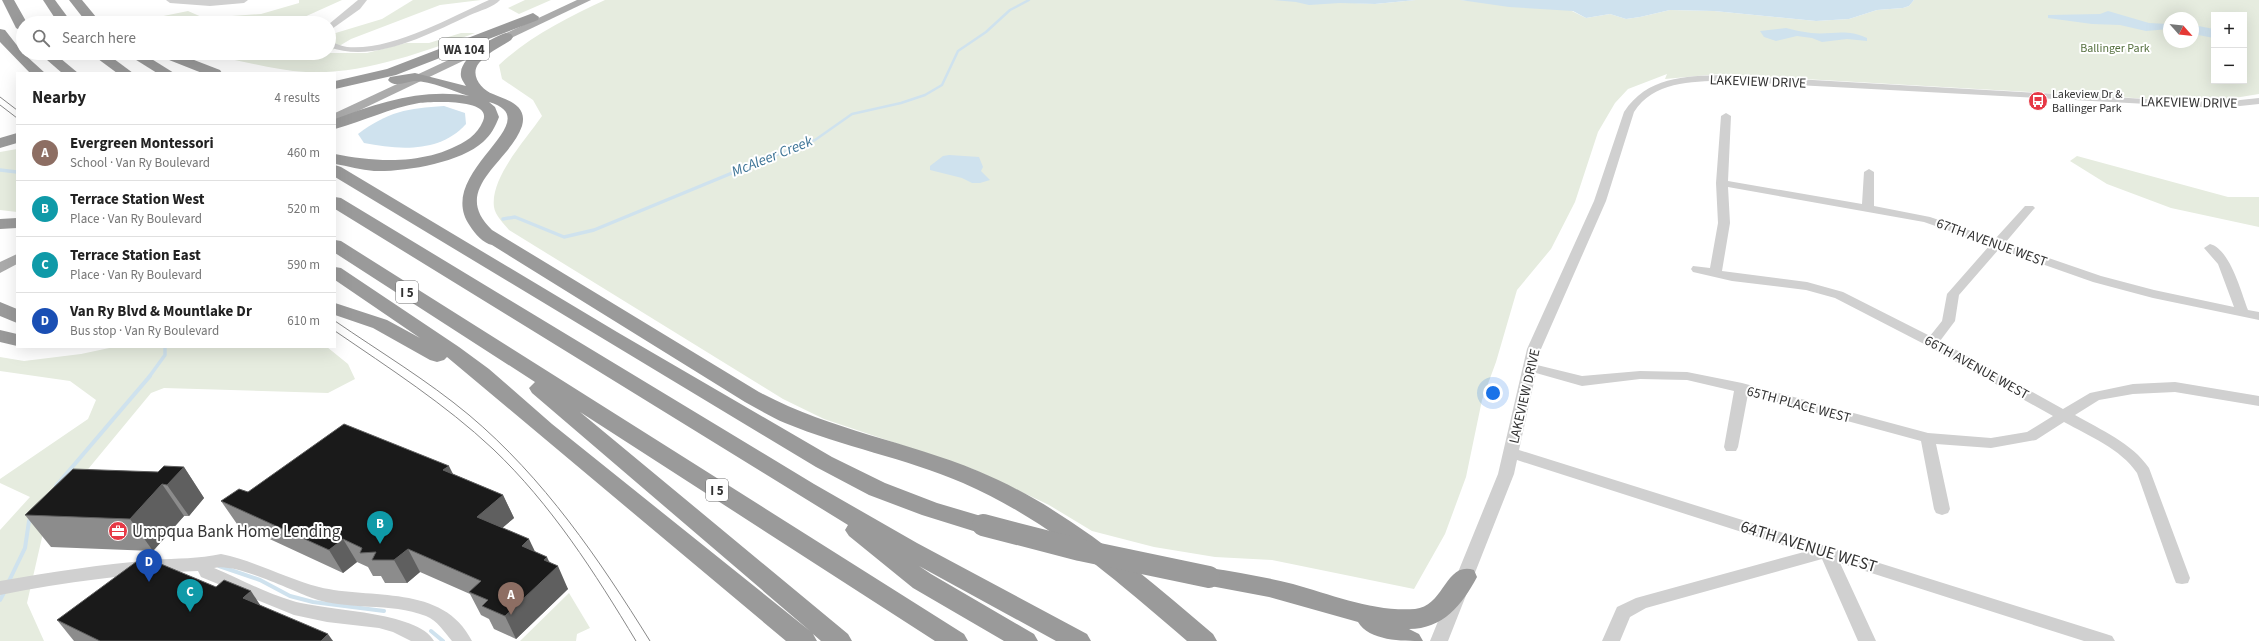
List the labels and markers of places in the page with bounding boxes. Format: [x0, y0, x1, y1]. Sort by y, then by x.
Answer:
place label: Lakeview Dr & Ballinger Park [2052, 86, 2123, 117]
bus stop icon: Lakeview Dr & Ballinger Park [2027, 90, 2049, 112]
pin: B [367, 511, 393, 544]
office icon: Umpqua Bank Home Lending [107, 520, 129, 542]
place label: Umpqua Bank Home Lending [132, 520, 341, 544]
pin: D [136, 549, 162, 582]
pin: C [177, 579, 203, 612]
pin: A [498, 582, 524, 615]

